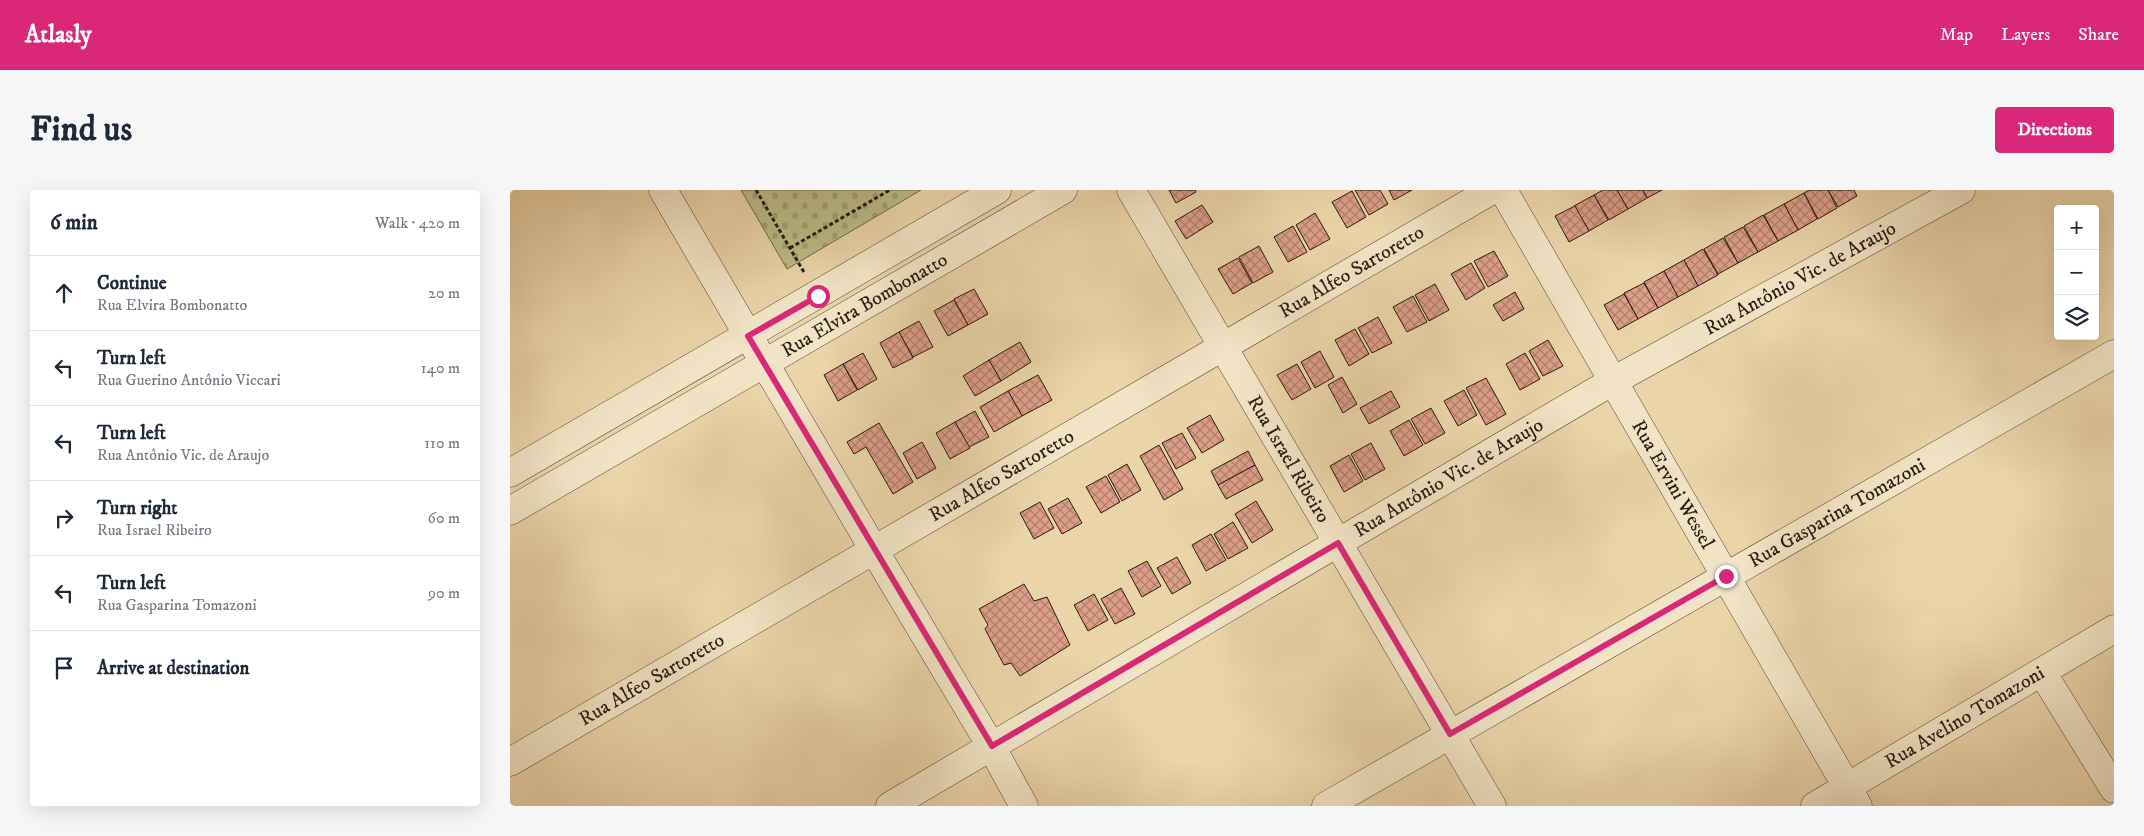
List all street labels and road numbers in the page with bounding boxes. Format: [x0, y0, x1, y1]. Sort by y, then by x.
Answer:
street label: Rua Antônio Vic. de Araujo [1700, 216, 1900, 341]
street label: Rua Alfeo Sartoretto [1274, 220, 1429, 324]
street label: Rua Elvira Bombonatto [777, 247, 952, 363]
street label: Rua Israel Ribeiro [1242, 391, 1336, 528]
street label: Rua Antônio Vic. de Araujo [1349, 412, 1548, 543]
street label: Rua Ervini Wessel [1626, 416, 1720, 554]
street label: Rua Alfeo Sartoretto [925, 424, 1079, 528]
street label: Rua Gasparina Tomazoni [1744, 452, 1930, 573]
street label: Rua Alfeo Sartoretto [575, 627, 729, 732]
street label: Rua Avelino Tomazoni [1880, 660, 2049, 774]

